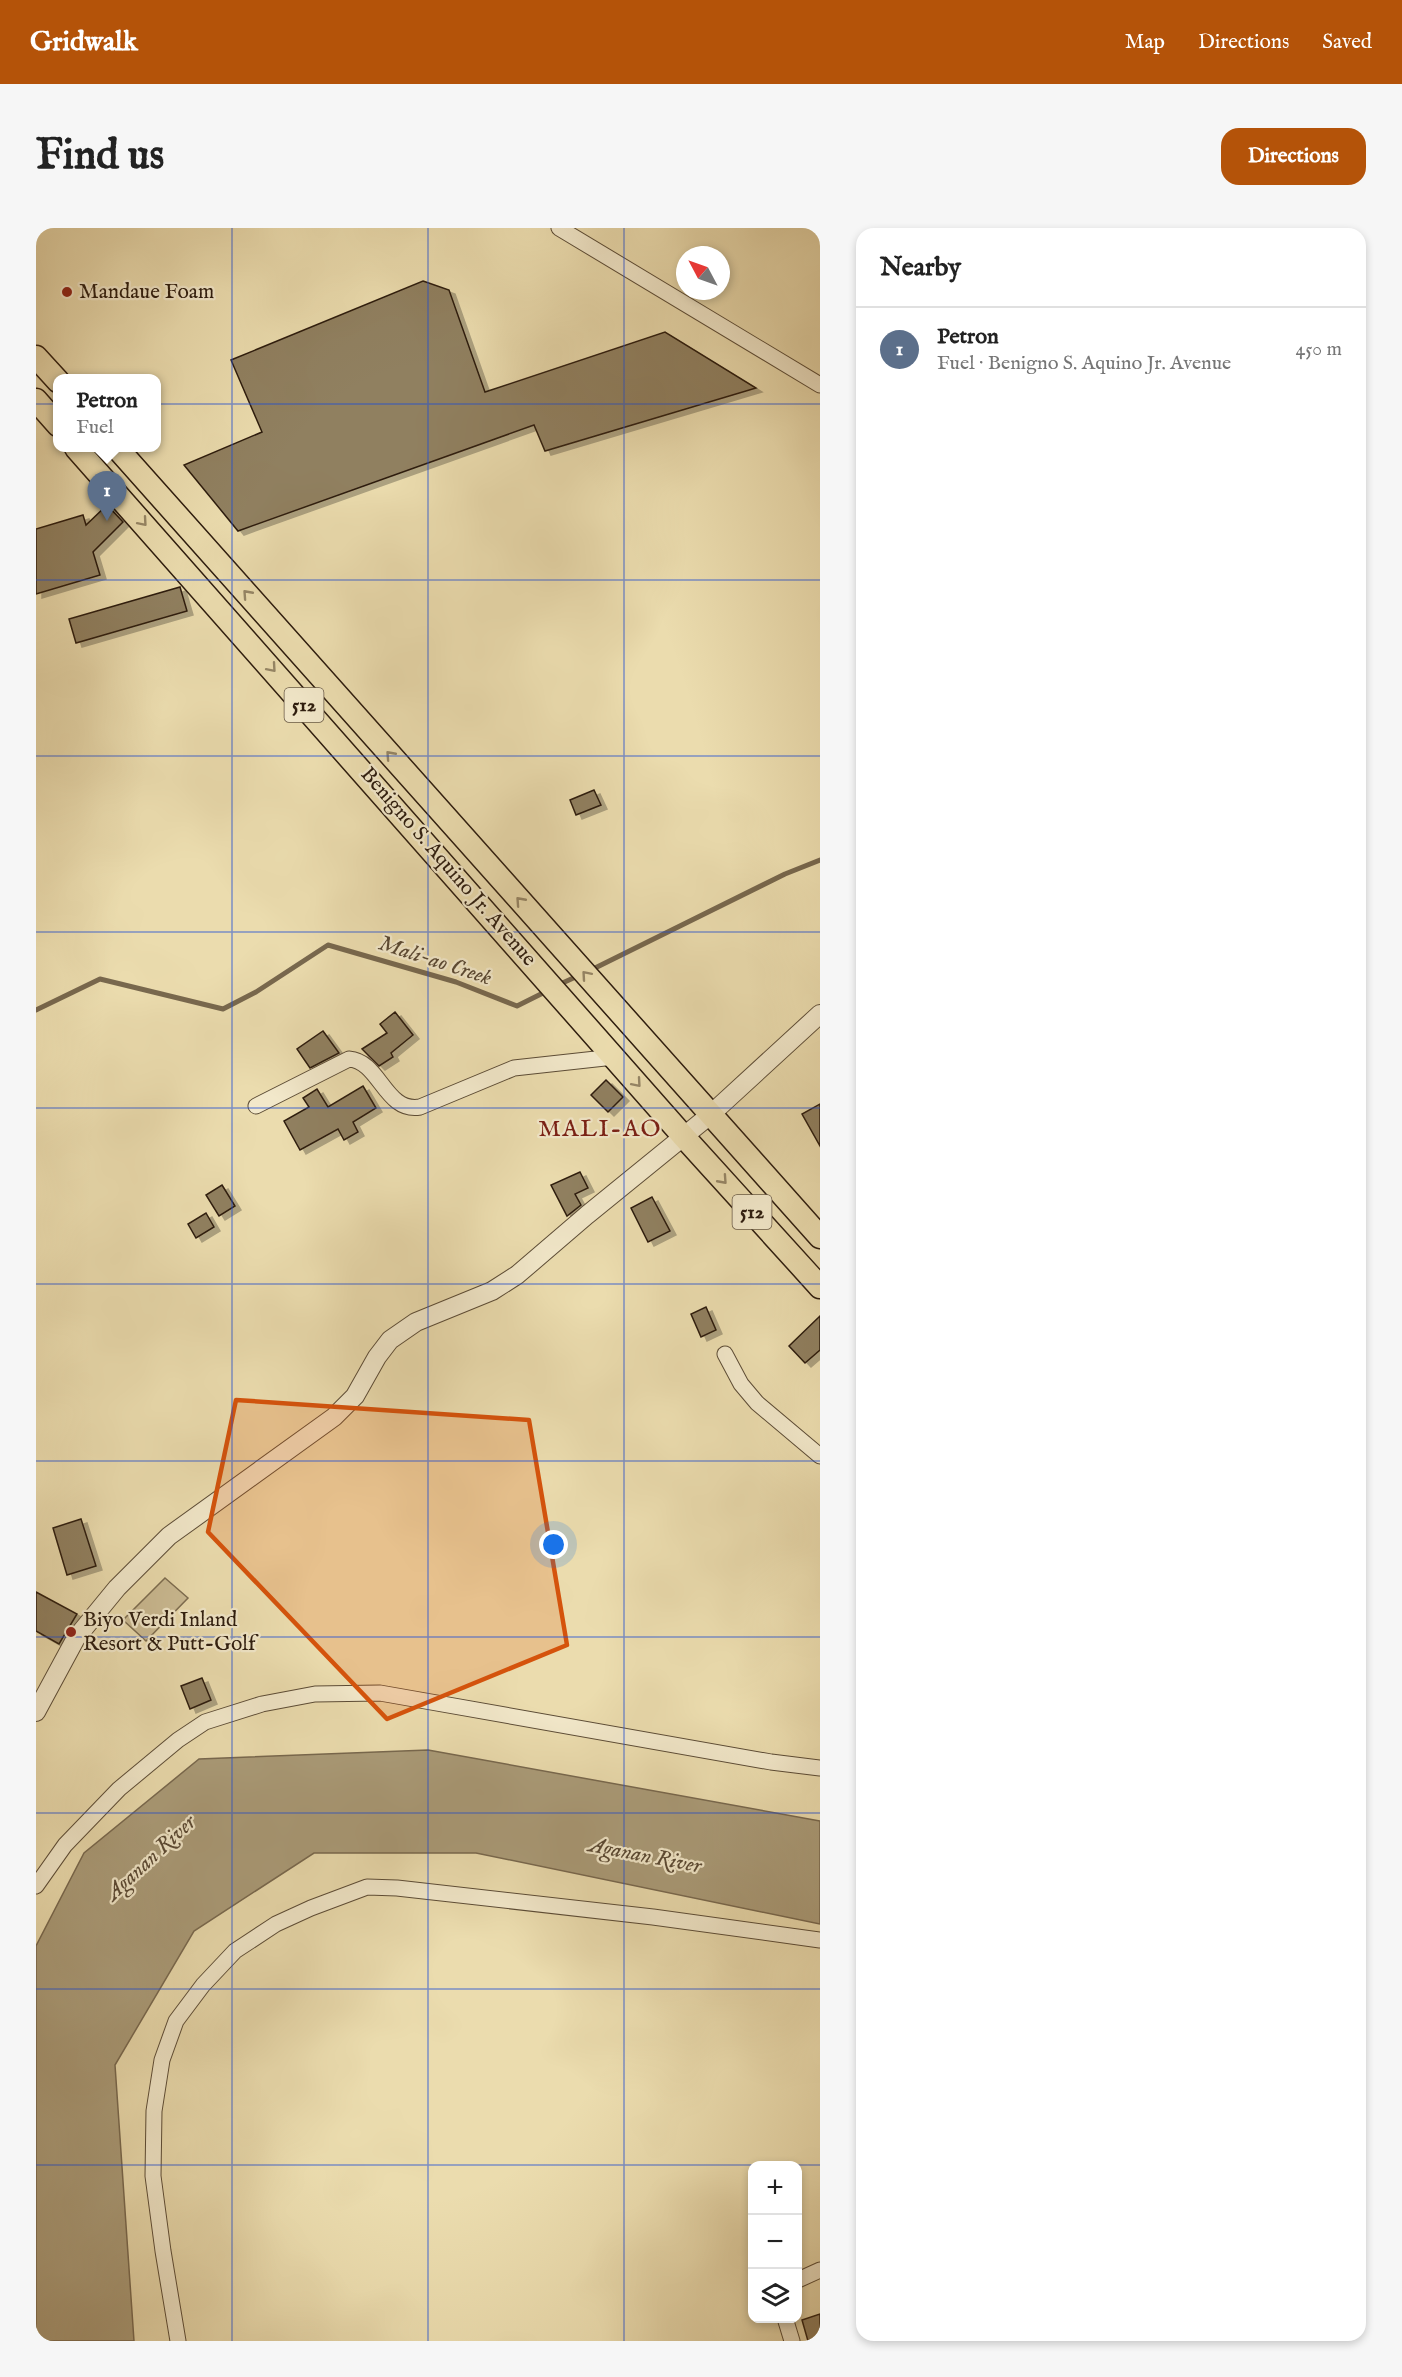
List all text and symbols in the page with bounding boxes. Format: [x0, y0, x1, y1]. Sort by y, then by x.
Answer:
text: Gridwalk [30, 25, 138, 60]
text: Map [1125, 29, 1165, 56]
text: Directions [1198, 29, 1289, 56]
text: Saved [1322, 29, 1372, 56]
button: Directions [1221, 128, 1366, 185]
text: Find us [36, 130, 164, 183]
north arrow [676, 246, 730, 300]
text: Nearby [880, 251, 961, 284]
place label: Mandaue Foam [79, 279, 214, 306]
marker: Mandaue Foam [60, 285, 74, 299]
text: Petron [937, 323, 999, 351]
text: 1 [896, 337, 903, 362]
text: 450 m [1295, 337, 1342, 362]
text: Fuel · Benigno S. Aquino Jr. Avenue [937, 351, 1231, 376]
popup [53, 374, 161, 452]
text: Petron [76, 387, 138, 415]
text: Fuel [76, 415, 114, 440]
pin: 1 [88, 472, 126, 521]
one-way arrow [136, 515, 147, 526]
one-way arrow [243, 590, 254, 601]
one-way arrow [265, 662, 276, 672]
road number: 512 [284, 688, 324, 722]
one-way arrow [386, 751, 397, 762]
street label: Benigno S. Aquino Jr. Avenue [354, 762, 542, 973]
one-way arrow [516, 897, 527, 908]
water label: Mali-ao Creek [375, 930, 495, 992]
one-way arrow [582, 971, 593, 982]
one-way arrow [630, 1076, 641, 1087]
district label: MALI-AO [538, 1114, 662, 1145]
one-way arrow [716, 1173, 727, 1184]
road number: 512 [732, 1195, 772, 1229]
your location [539, 1530, 568, 1559]
place label: Biyo Verdi Inland Resort & Putt-Golf [83, 1607, 259, 1658]
marker: Biyo Verdi Inland Resort & Putt-Golf [64, 1625, 78, 1639]
water label: Aganan River [98, 1808, 203, 1908]
water label: Aganan River [584, 1831, 705, 1881]
map controls [748, 2161, 802, 2323]
button: + [748, 2161, 802, 2215]
button: − [748, 2215, 802, 2269]
button: layers [748, 2269, 802, 2323]

